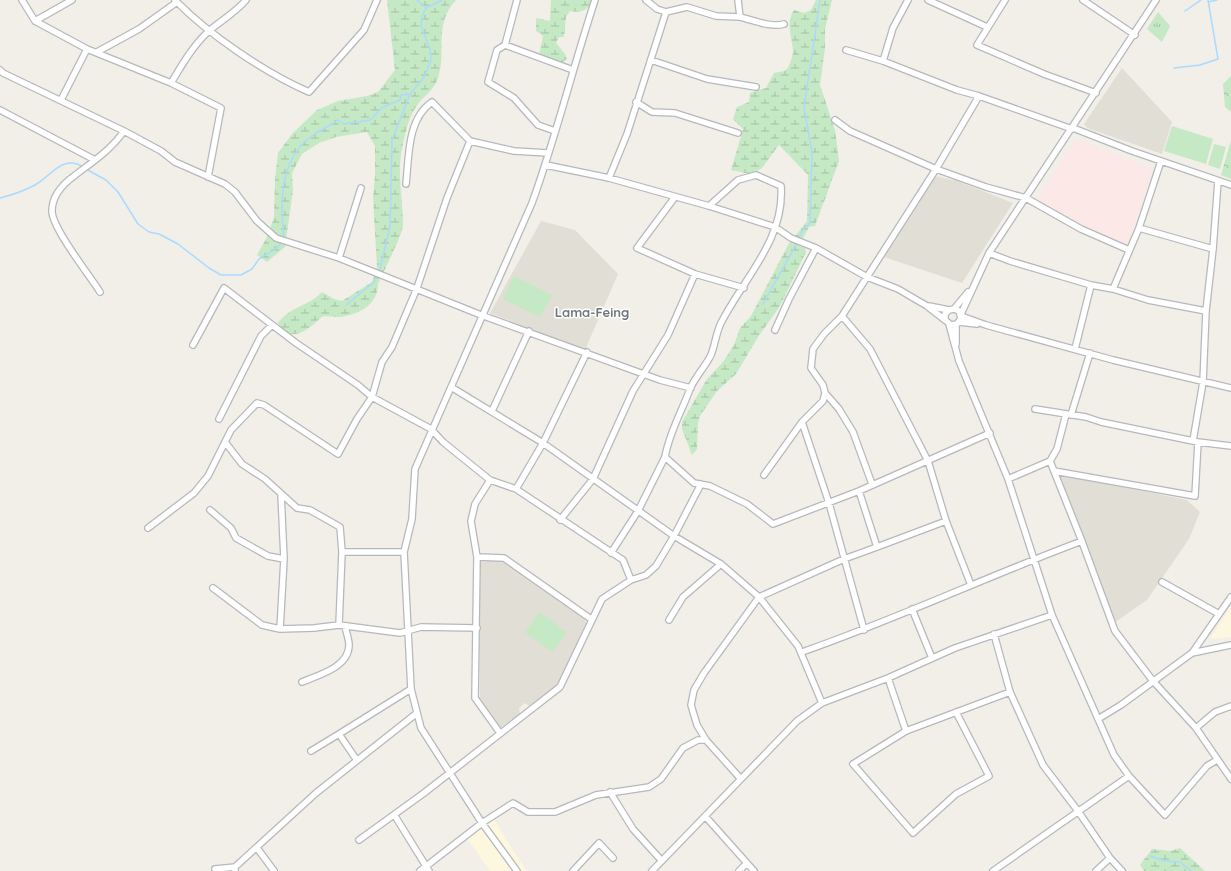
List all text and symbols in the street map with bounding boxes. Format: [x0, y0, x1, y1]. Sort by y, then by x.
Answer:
district label: Lama-Feing [555, 304, 629, 320]

